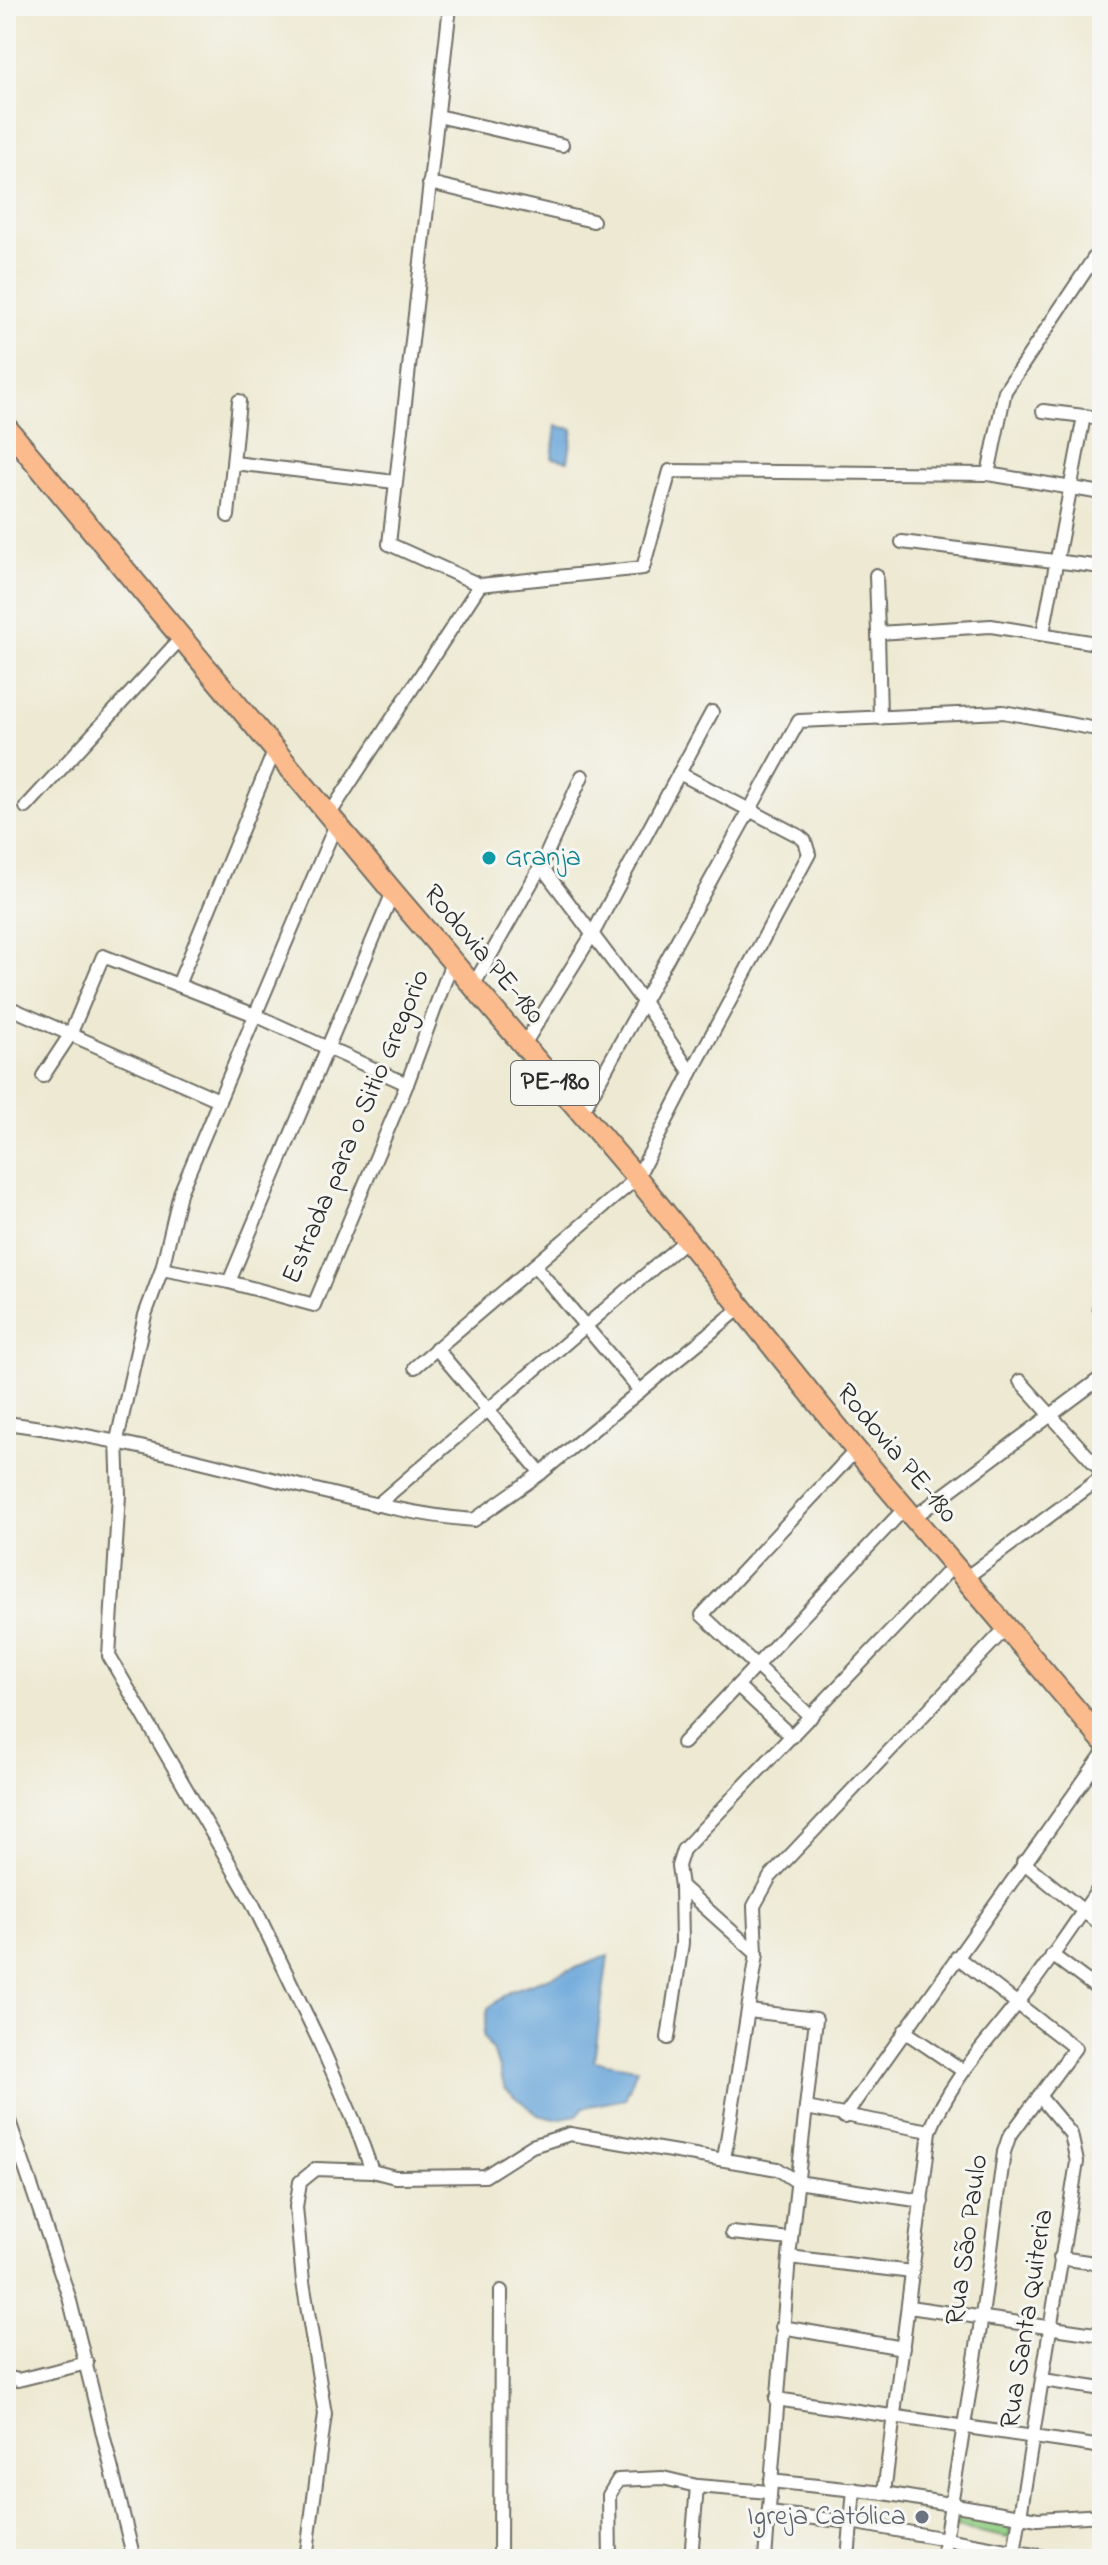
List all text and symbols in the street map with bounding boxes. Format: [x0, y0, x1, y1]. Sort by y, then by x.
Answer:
place label: Granja [505, 838, 581, 879]
marker: Granja [480, 849, 498, 867]
street label: Rodovia PE-180 [412, 876, 554, 1034]
street label: Estrada para o Sitio Gregorio [272, 963, 442, 1291]
road number: PE-180 [511, 1061, 599, 1105]
street label: Rodovia PE-180 [825, 1375, 967, 1533]
street label: Rua São Paulo [936, 2152, 1000, 2328]
street label: Rua Santa Quiteria [990, 2206, 1066, 2432]
place label: Igreja Católica [747, 2497, 906, 2538]
marker: Igreja Católica [913, 2508, 931, 2526]

